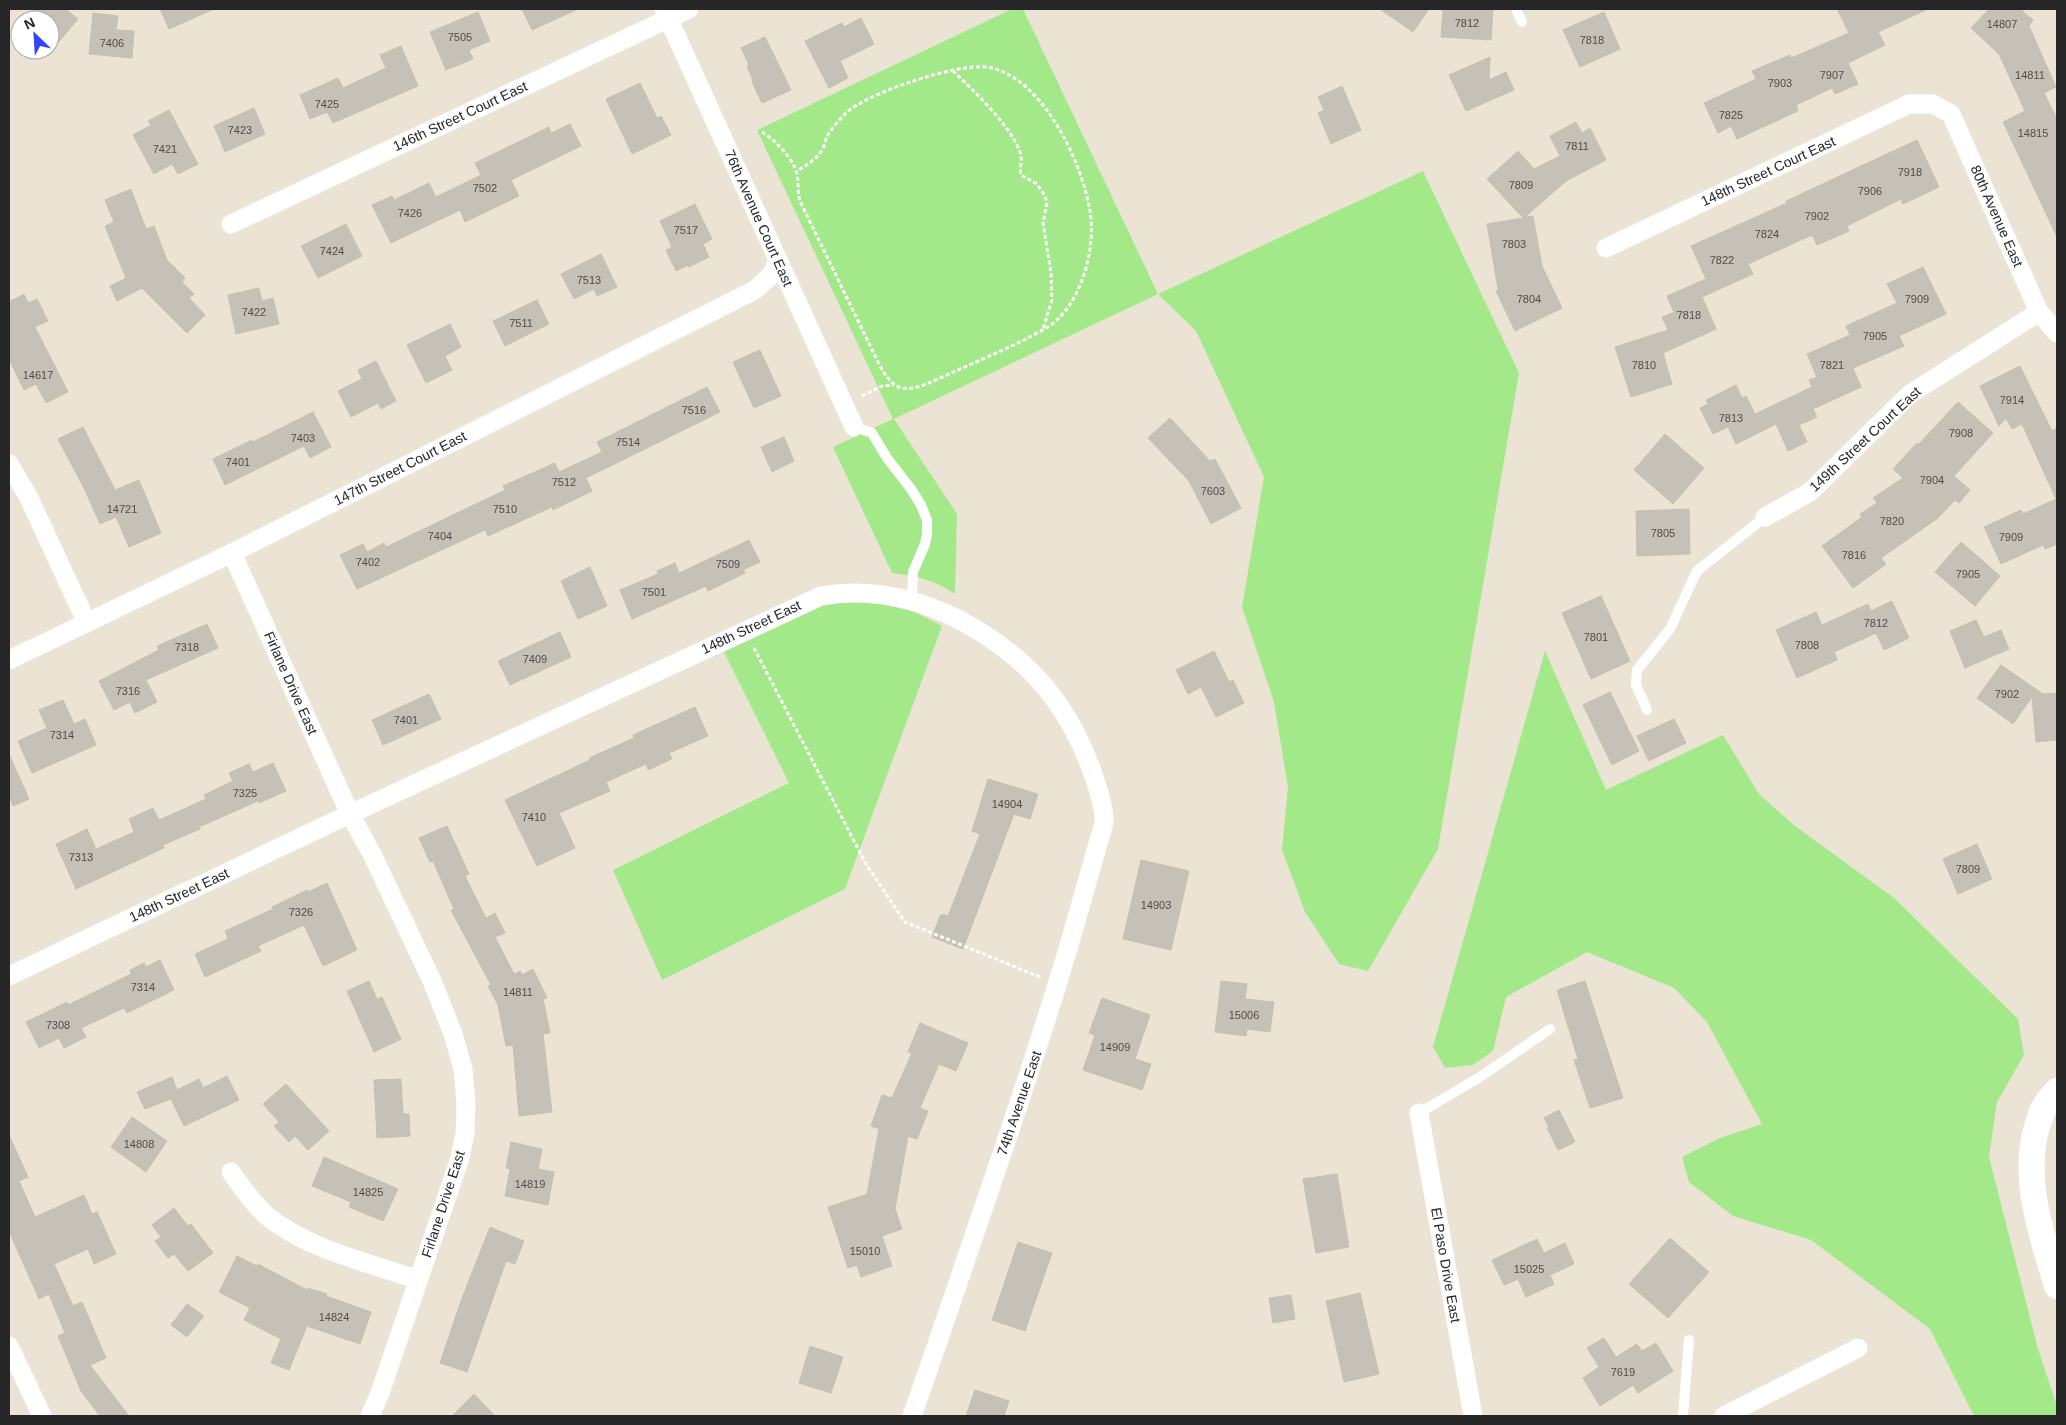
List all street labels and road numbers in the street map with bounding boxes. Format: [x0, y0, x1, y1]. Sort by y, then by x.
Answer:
street label: 146th Street Court East [390, 78, 530, 154]
street label: 148th Street Court East [1698, 133, 1838, 209]
street label: 76th Avenue Court East [722, 147, 796, 289]
street label: 80th Avenue East [1967, 163, 2027, 269]
street label: 149th Street Court East [1806, 383, 1924, 495]
street label: 147th Street Court East [331, 428, 469, 508]
street label: 148th Street East [699, 597, 803, 657]
street label: Firlane Drive East [261, 629, 321, 737]
street label: 148th Street East [127, 865, 231, 925]
street label: 74th Avenue East [994, 1049, 1044, 1157]
street label: Firlane Drive East [418, 1149, 468, 1259]
street label: El Paso Drive East [1428, 1206, 1464, 1324]

